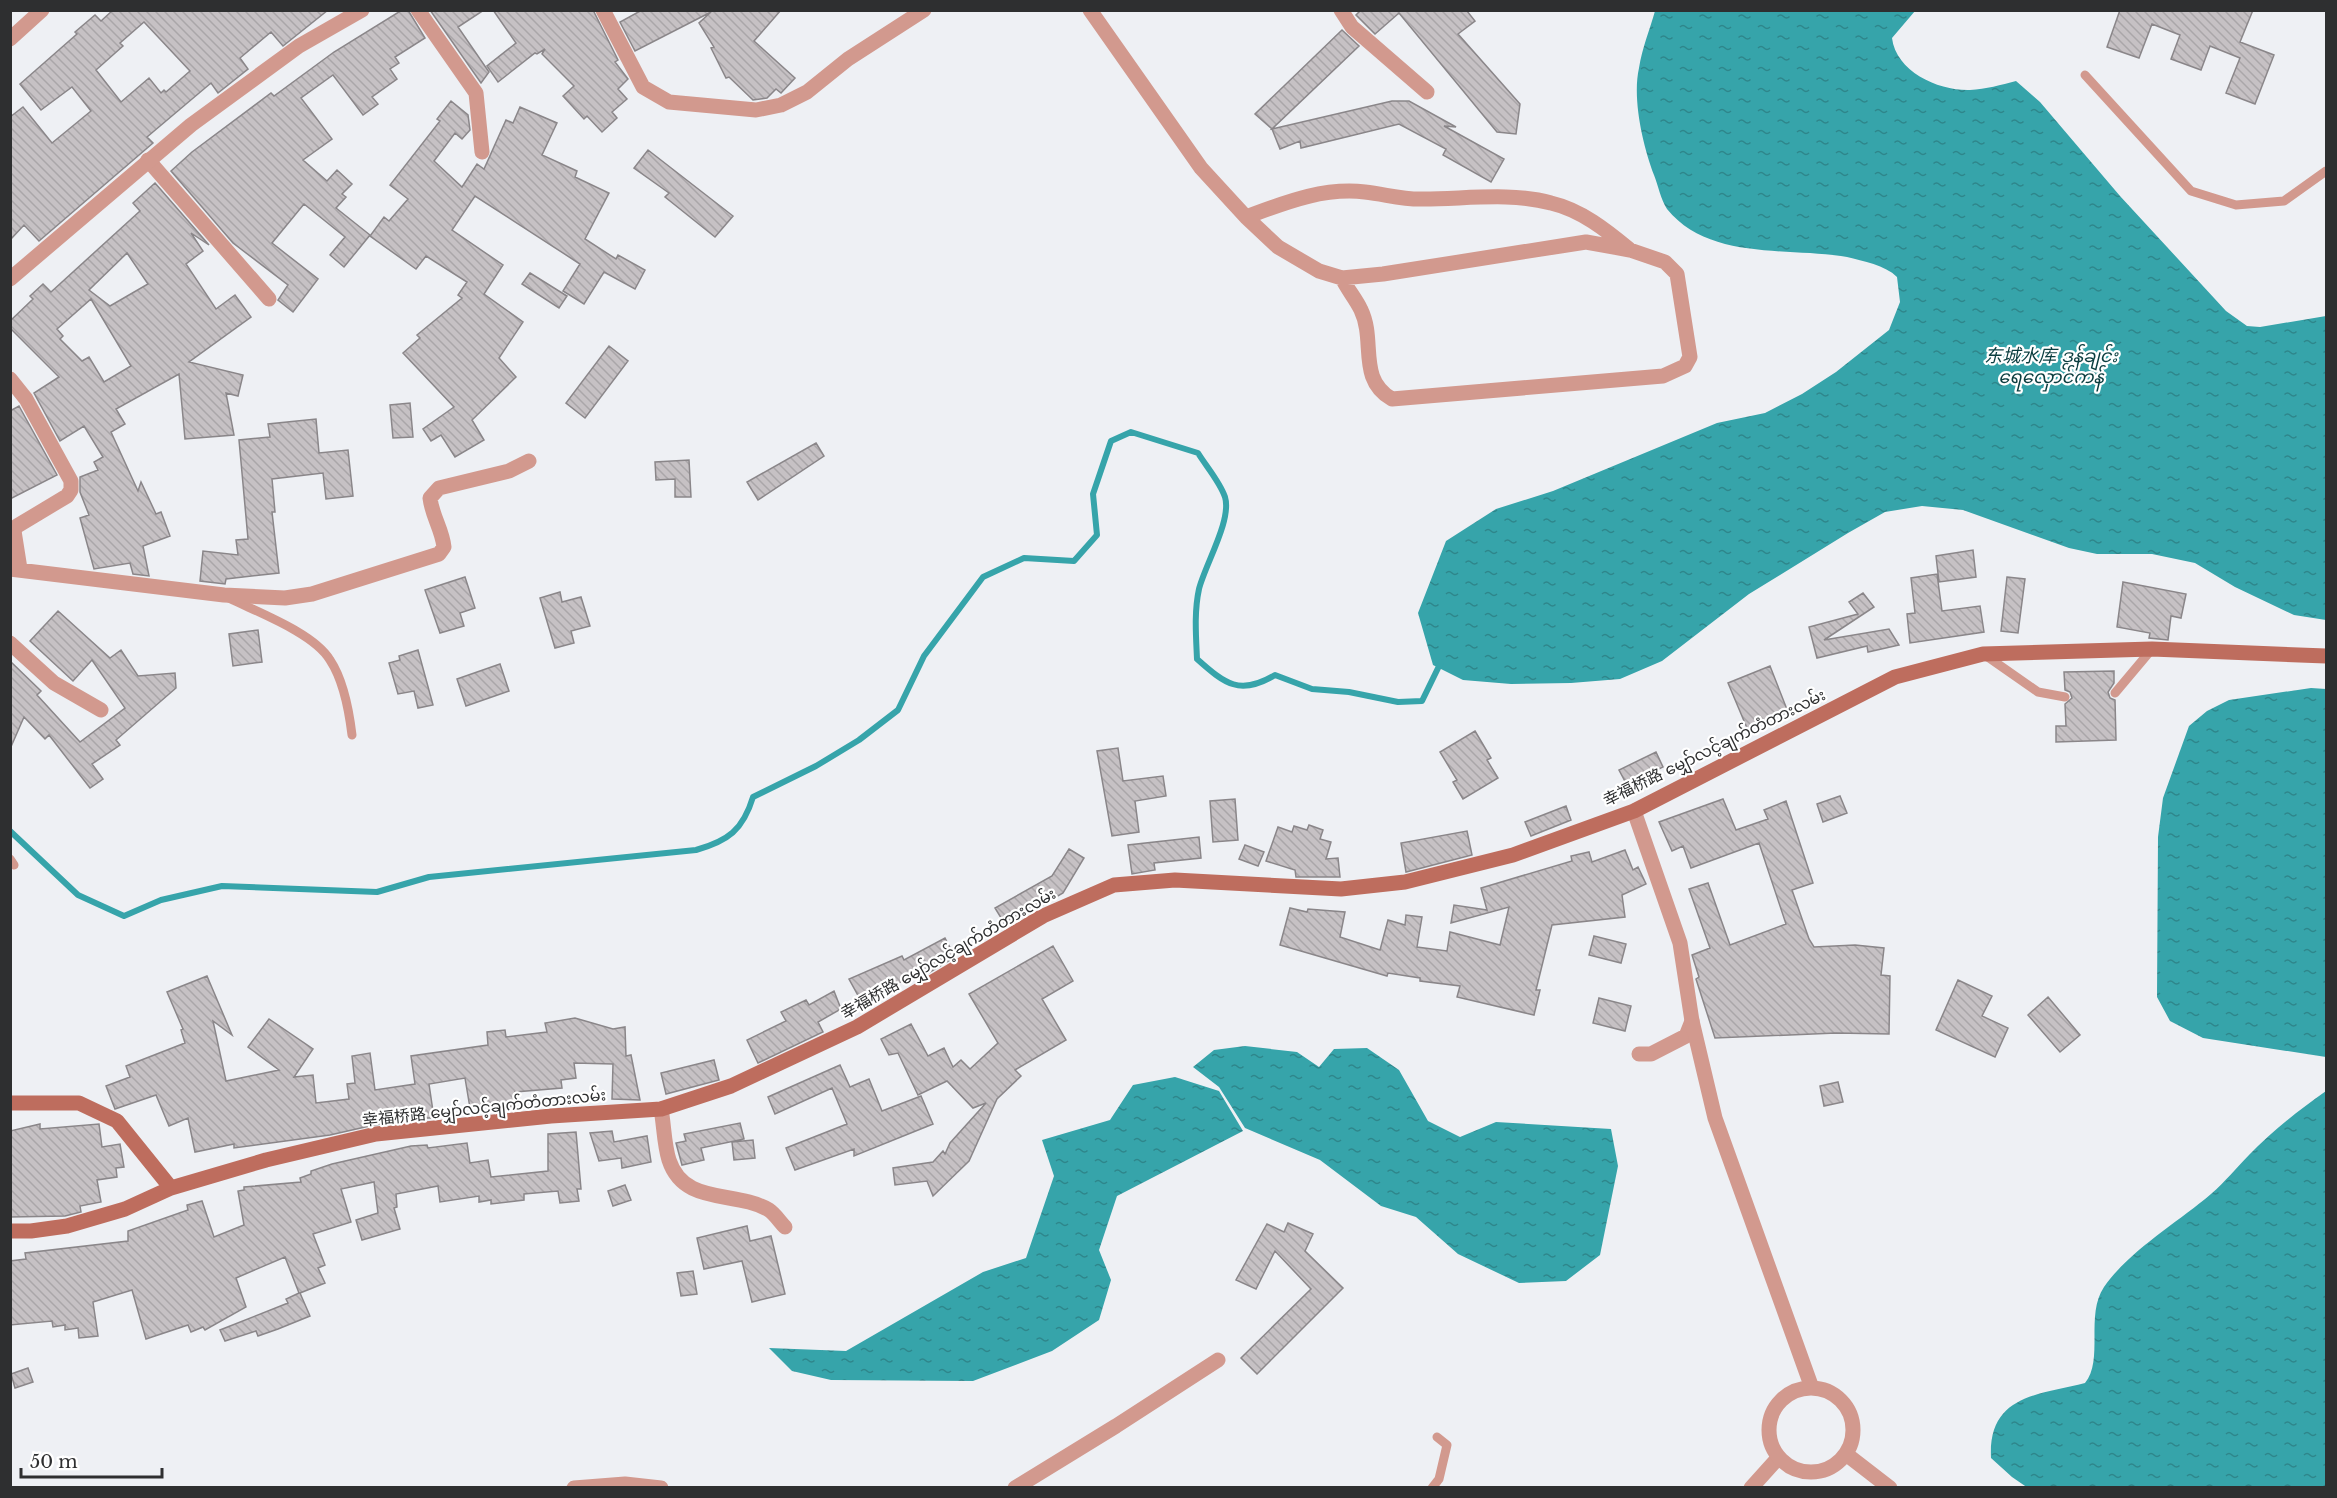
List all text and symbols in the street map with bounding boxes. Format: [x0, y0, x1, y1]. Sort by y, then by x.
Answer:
water label: 东城水库 ဒွန်ချင်း ရေလှောင်ကန် [1984, 343, 2119, 392]
street label: 幸福桥路 မျှော်လင့်ချက်တံတားလမ်း [1599, 683, 1830, 813]
street label: 幸福桥路 မျှော်လင့်ချက်တံတားလမ်း [836, 882, 1061, 1026]
street label: 幸福桥路 မျှော်လင့်ချက်တံတားလမ်း [361, 1083, 607, 1134]
scale bar [21, 1441, 162, 1479]
text: 50 m [30, 1451, 78, 1473]

